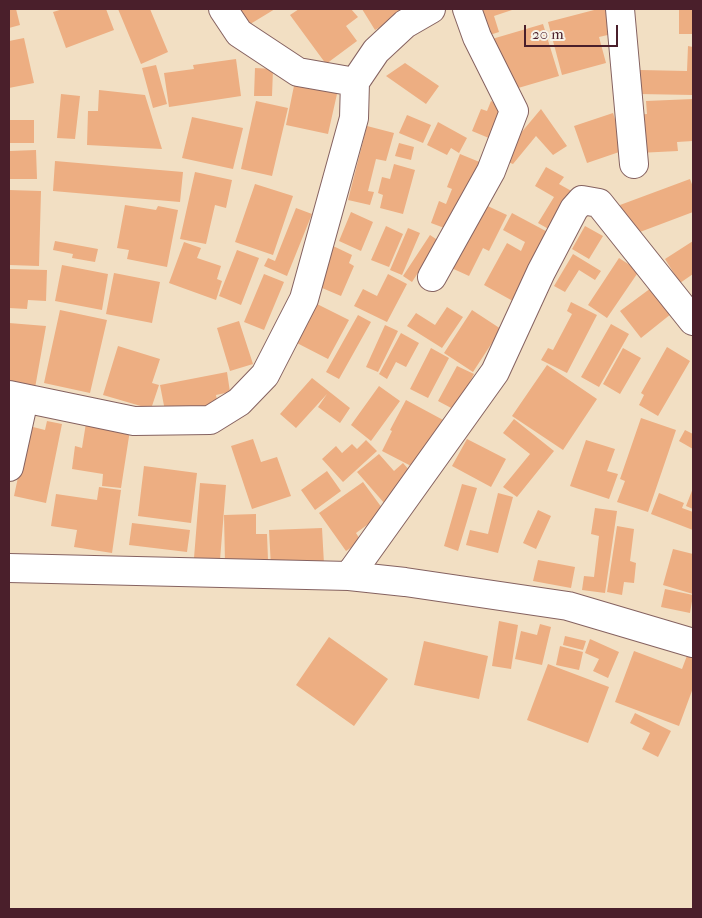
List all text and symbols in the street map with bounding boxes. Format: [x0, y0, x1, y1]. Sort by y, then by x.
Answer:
scale bar [527, 15, 621, 47]
text: 20 m [532, 25, 564, 43]

